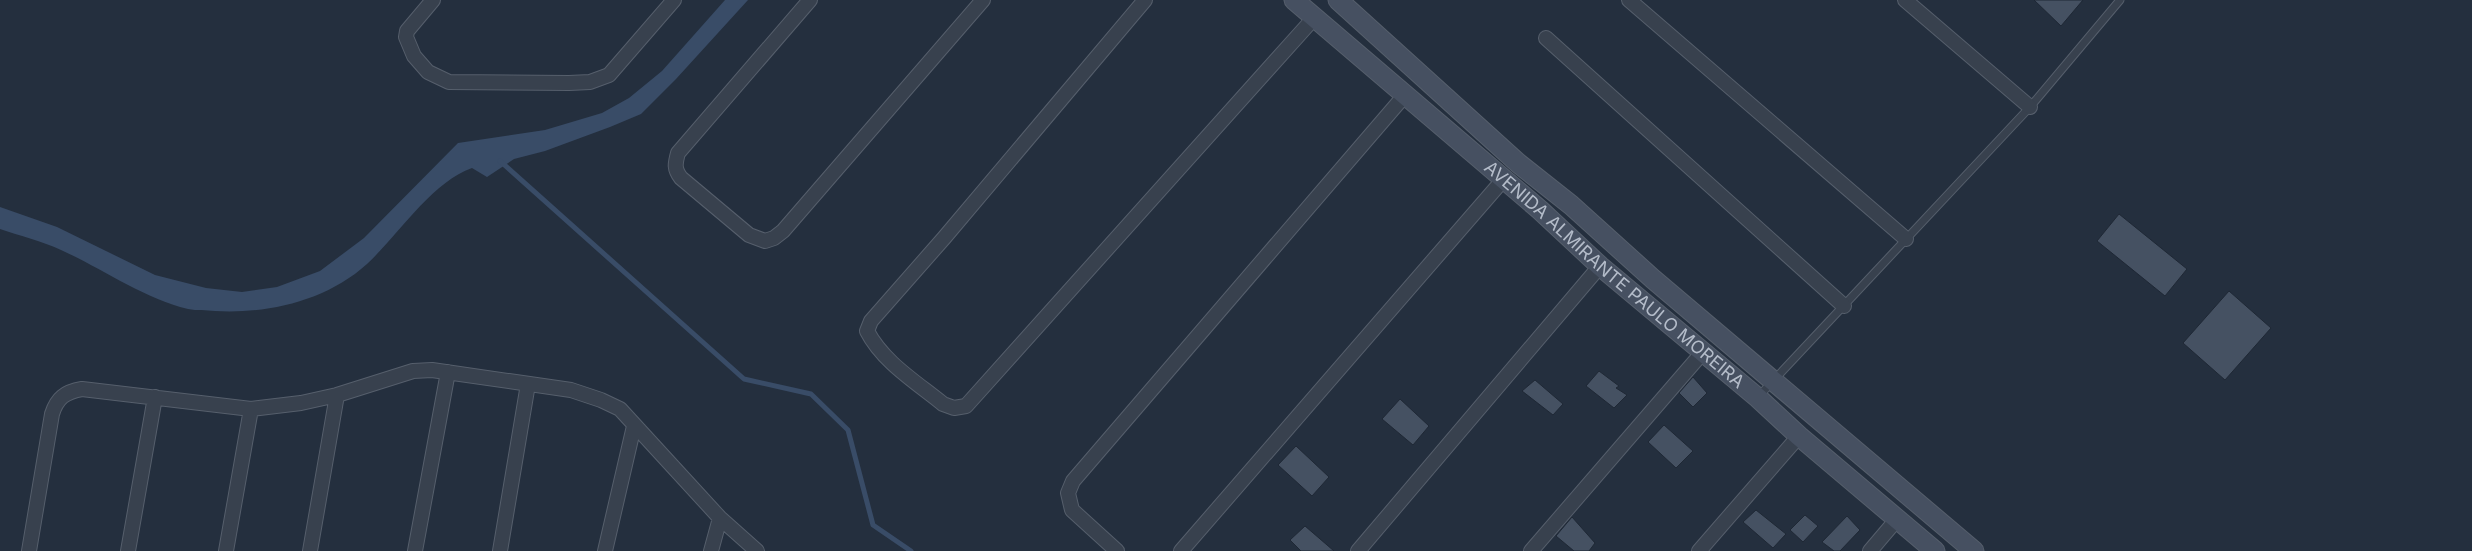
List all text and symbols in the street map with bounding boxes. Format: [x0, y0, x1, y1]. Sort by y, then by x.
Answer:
street label: AVENIDA ALMIRANTE PAULO MOREIRA [1480, 156, 1749, 392]

